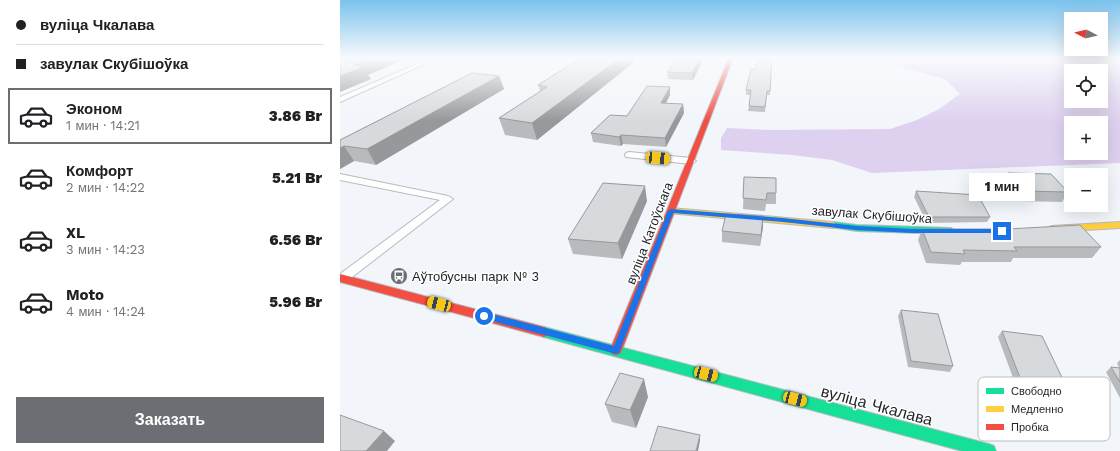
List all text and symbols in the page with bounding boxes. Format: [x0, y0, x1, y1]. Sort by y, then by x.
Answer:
north arrow [1064, 12, 1108, 56]
map controls [1064, 12, 1108, 212]
text: вуліца Чкалава [40, 16, 154, 34]
text: завулак Скубішоўка [40, 55, 188, 73]
button: locate [1064, 64, 1108, 108]
icon: car [18, 98, 54, 134]
text: Эконом [66, 100, 122, 118]
text: 3.86 Br [269, 107, 322, 125]
button: + [1064, 116, 1108, 160]
text: 1 мин · 14:21 [66, 118, 140, 133]
car [646, 151, 670, 165]
icon: car [18, 160, 54, 196]
text: Комфорт [66, 162, 133, 180]
button: − [1064, 168, 1108, 212]
text: 5.21 Br [272, 169, 322, 187]
callout: 1 мин [969, 173, 1035, 201]
street label: вуліца Катоўскага [623, 179, 676, 286]
text: 1 мин [985, 179, 1019, 194]
text: 2 мин · 14:22 [66, 180, 145, 195]
street label: завулак Скубішоўка [811, 203, 933, 226]
icon: car [18, 222, 54, 258]
route end [993, 222, 1011, 240]
text: XL [66, 224, 85, 242]
text: 6.56 Br [269, 231, 322, 249]
text: 3 мин · 14:23 [66, 242, 145, 257]
bus stop icon: Аўтобусны парк № 3 [389, 266, 409, 286]
place label: Аўтобусны парк № 3 [412, 269, 539, 284]
icon: car [18, 284, 54, 320]
text: Moto [66, 286, 104, 304]
text: 5.96 Br [269, 293, 322, 311]
car [426, 295, 452, 313]
text: 4 мин · 14:24 [66, 304, 145, 319]
route start [475, 307, 493, 325]
car [693, 365, 719, 383]
legend [978, 377, 1110, 441]
street label: вуліца Чкалава [819, 381, 935, 430]
text: Свободно [1011, 385, 1062, 398]
car [782, 390, 808, 408]
button: Заказать [16, 397, 324, 443]
text: Медленно [1011, 403, 1063, 416]
text: Пробка [1011, 421, 1049, 434]

